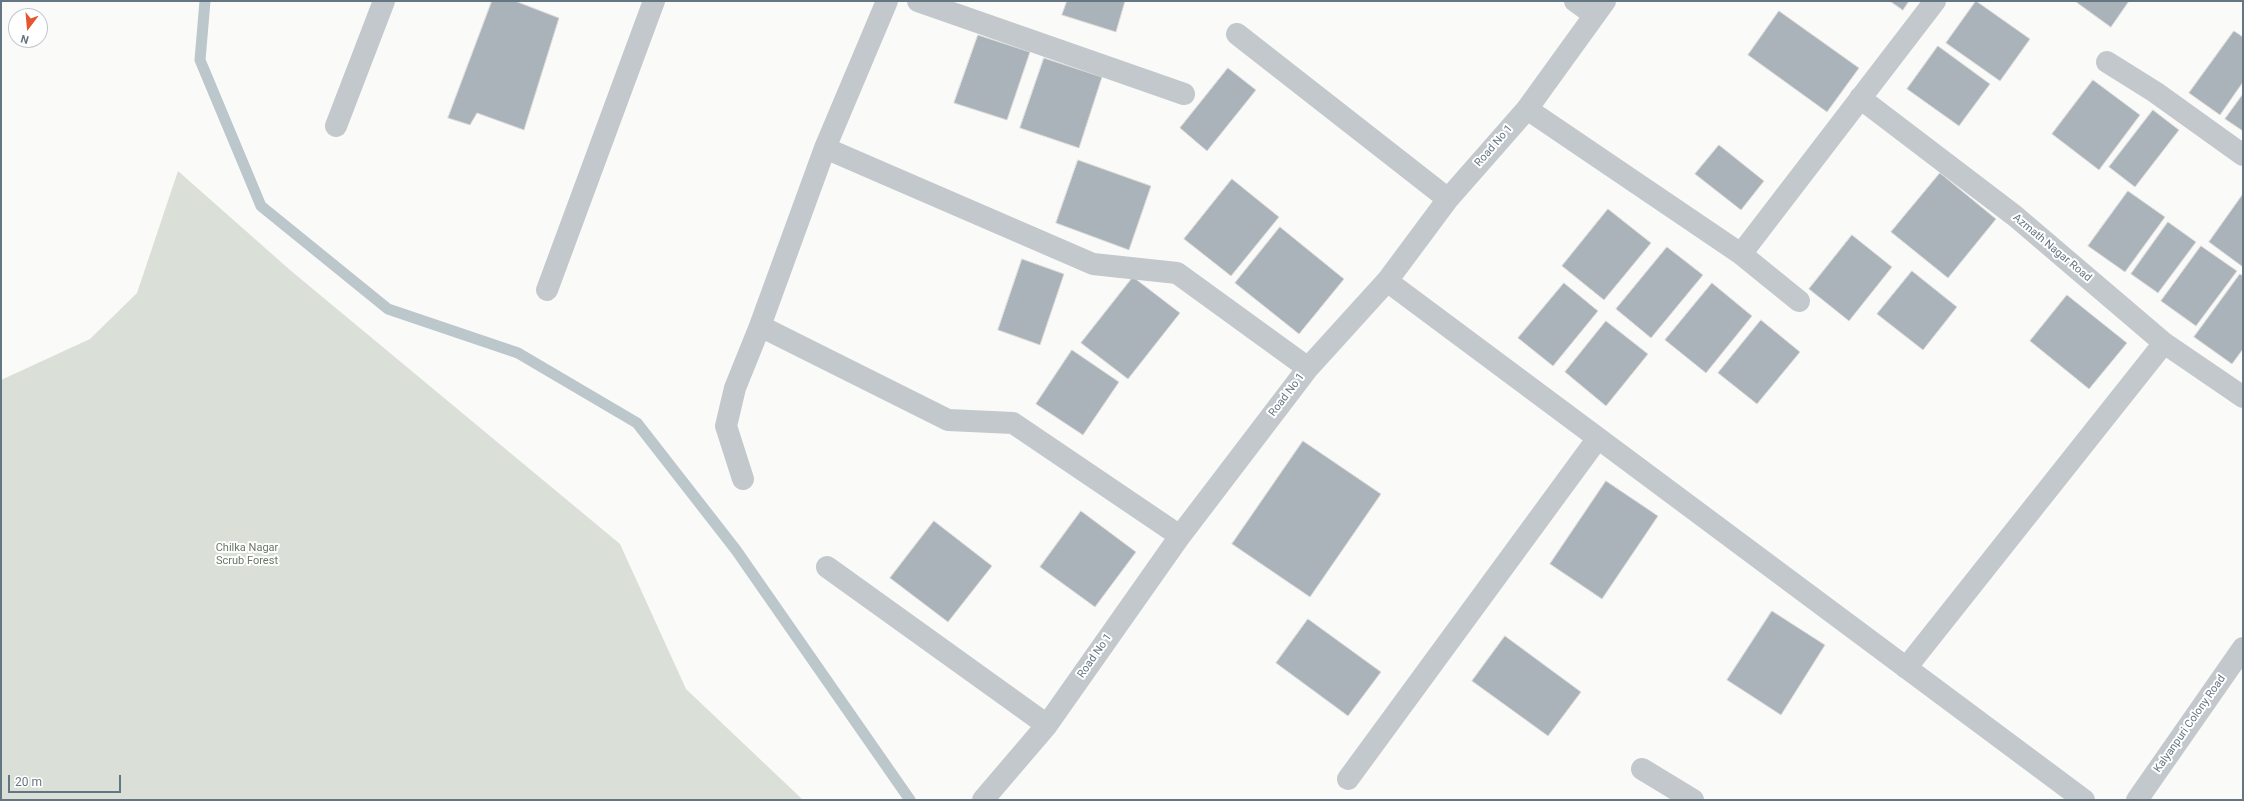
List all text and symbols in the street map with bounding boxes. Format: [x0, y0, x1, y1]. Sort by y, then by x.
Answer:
north arrow [8, 8, 48, 48]
text: N [19, 32, 30, 46]
street label: Road No 1 [1472, 122, 1516, 170]
street label: Azmath Nagar Road [2010, 211, 2094, 285]
street label: Road No 1 [1266, 371, 1308, 419]
park label: Chilka Nagar Scrub Forest [216, 541, 278, 567]
street label: Road No 1 [1075, 631, 1115, 681]
street label: Kalyanpuri Colony Road [2151, 673, 2229, 775]
scale bar [10, 767, 123, 793]
text: 20 m [15, 775, 42, 789]

